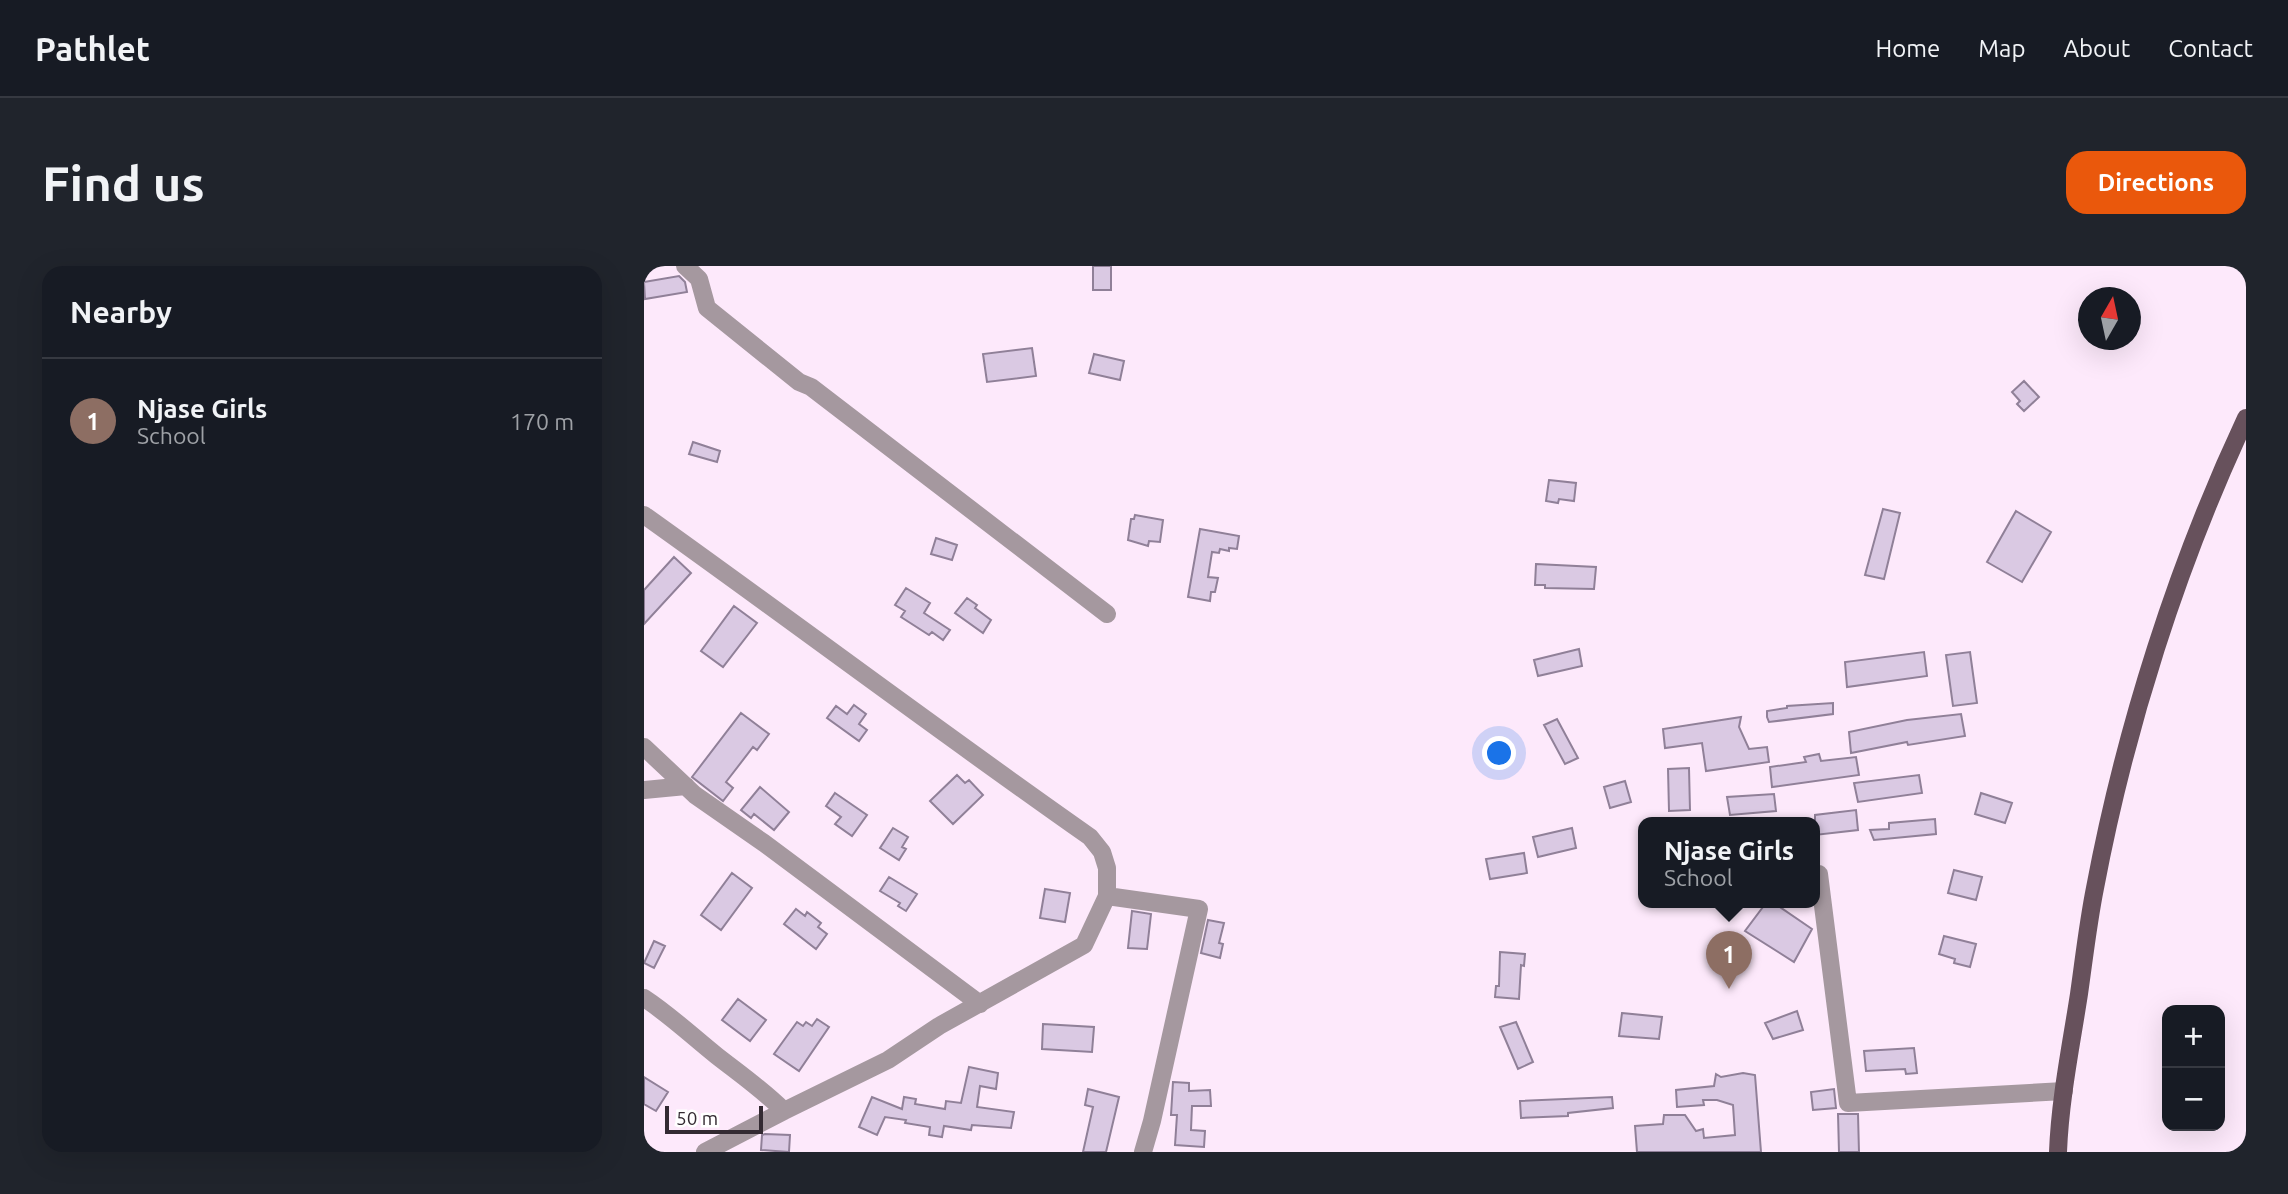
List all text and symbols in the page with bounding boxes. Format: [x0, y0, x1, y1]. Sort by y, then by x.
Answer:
text: Pathlet [35, 30, 150, 67]
text: Home [1875, 35, 1940, 62]
text: Map [1978, 35, 2025, 62]
text: About [2063, 35, 2130, 62]
text: Contact [2168, 35, 2253, 62]
button: Directions [2066, 151, 2246, 214]
text: Find us [42, 155, 205, 210]
north arrow [2078, 287, 2141, 350]
text: Nearby [70, 295, 172, 329]
text: Njase Girls [137, 394, 267, 423]
text: 1 [87, 409, 99, 434]
text: 170 m [510, 409, 574, 434]
text: School [137, 423, 206, 448]
your location [1482, 736, 1516, 770]
popup [1638, 817, 1820, 908]
text: Njase Girls [1664, 836, 1794, 865]
text: School [1664, 865, 1733, 890]
pin: 1 [1706, 931, 1752, 989]
map controls [2162, 1005, 2225, 1131]
button: + [2162, 1005, 2225, 1068]
button: − [2162, 1068, 2225, 1131]
scale bar [665, 1103, 763, 1135]
text: 50 m [676, 1107, 718, 1129]

